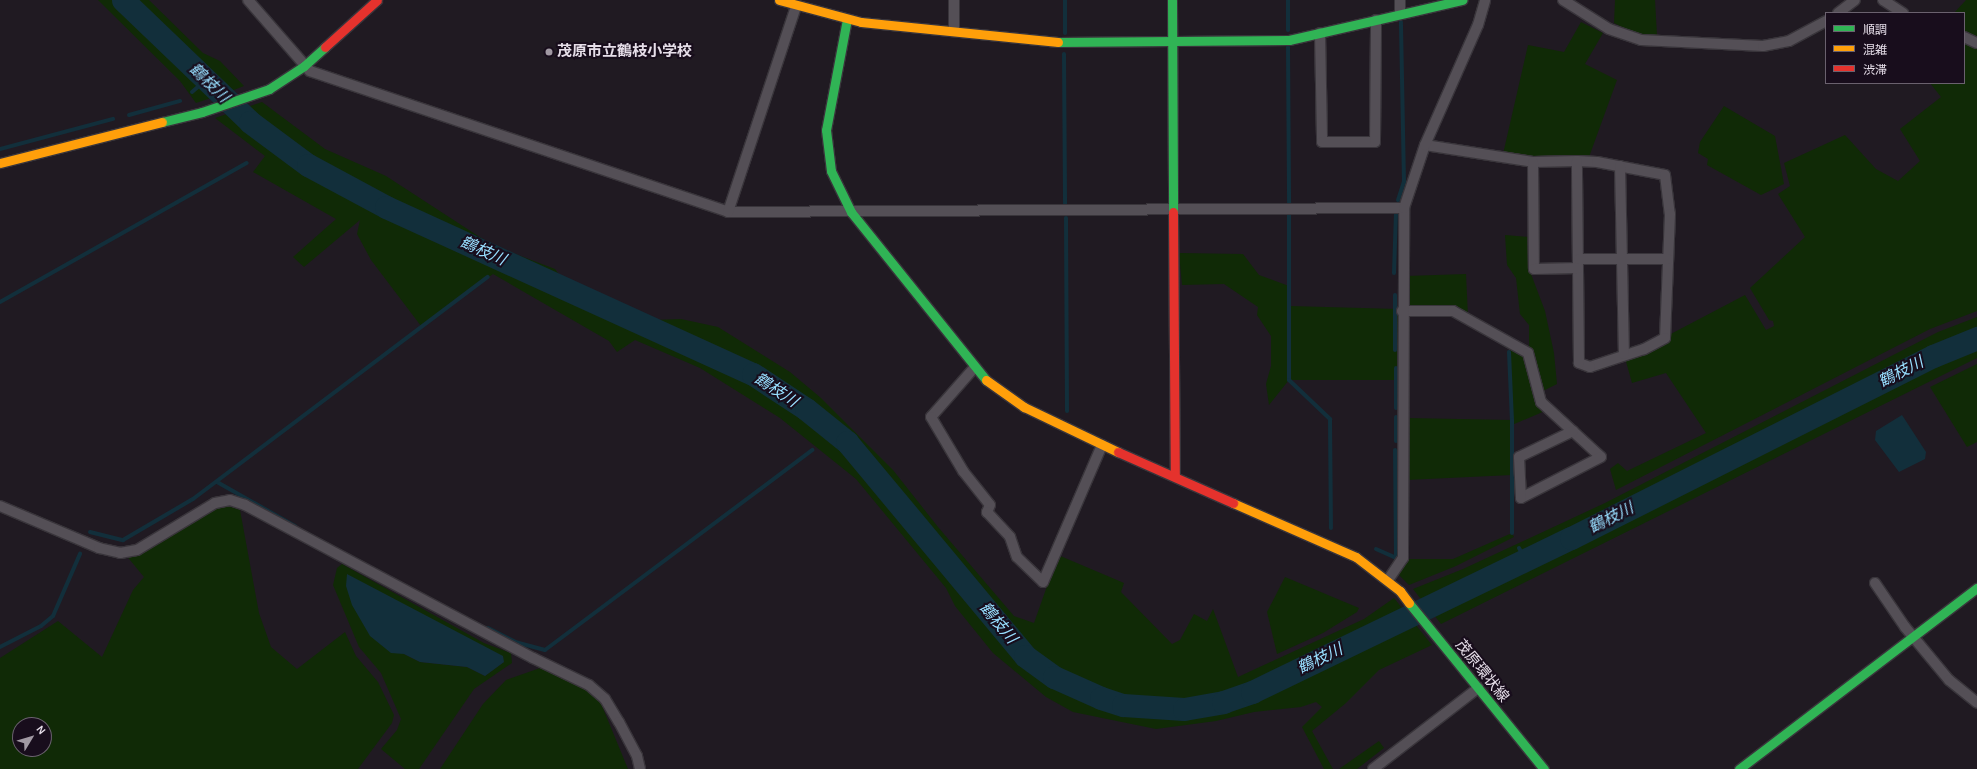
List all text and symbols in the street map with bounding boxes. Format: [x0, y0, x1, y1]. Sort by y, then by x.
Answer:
legend [1825, 12, 1965, 84]
text: 順調 [1863, 23, 1887, 37]
place label: 茂原市立鶴枝小学校 [557, 43, 692, 61]
text: 混雑 [1863, 43, 1887, 57]
marker: 茂原市立鶴枝小学校 [544, 47, 554, 57]
water label: 鶴枝川 [185, 59, 233, 107]
text: 渋滞 [1863, 63, 1887, 77]
water label: 鶴枝川 [457, 232, 509, 270]
water label: 鶴枝川 [1875, 353, 1927, 391]
water label: 鶴枝川 [751, 369, 801, 411]
water label: 鶴枝川 [1585, 499, 1637, 537]
water label: 鶴枝川 [975, 598, 1021, 648]
street label: 茂原環状線 [1451, 636, 1513, 706]
water label: 鶴枝川 [1294, 640, 1346, 678]
north arrow [12, 717, 52, 757]
text: N [34, 723, 49, 737]

